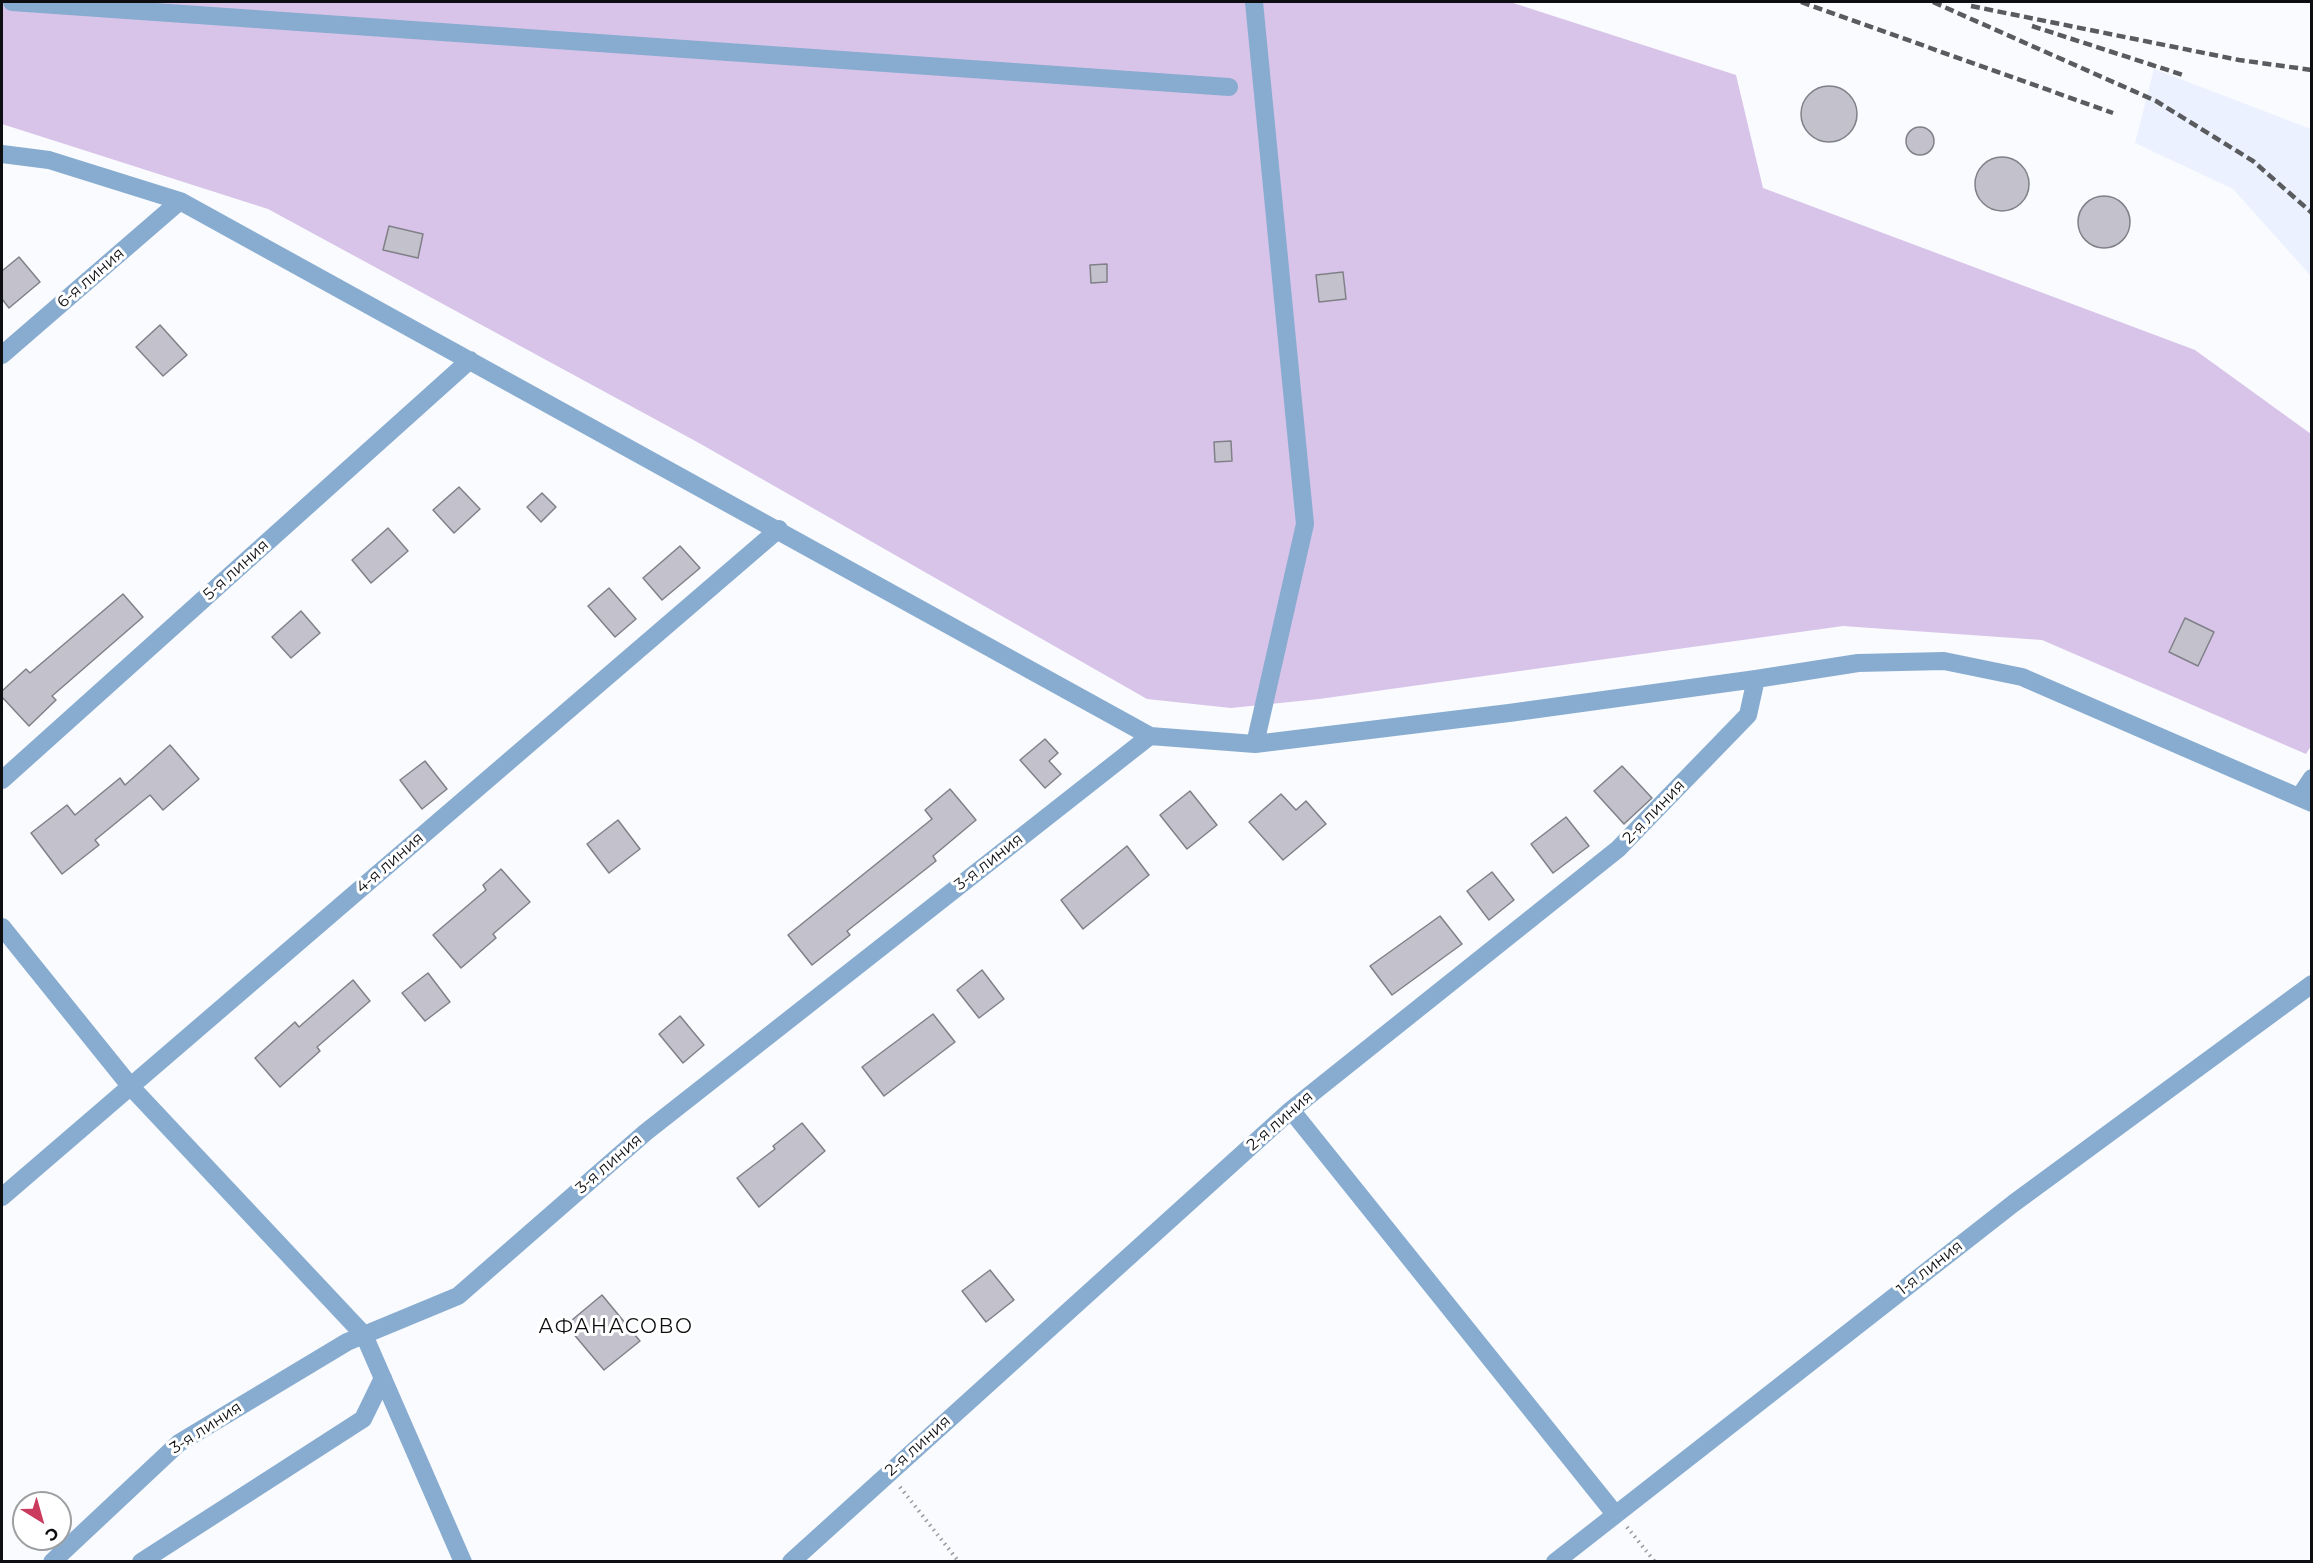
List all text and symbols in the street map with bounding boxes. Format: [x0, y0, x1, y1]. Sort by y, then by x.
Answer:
street label: 6-я линия [54, 244, 128, 312]
street label: 5-я линия [199, 536, 273, 604]
street label: 2-я линия [1619, 776, 1689, 848]
street label: 4-я линия [352, 829, 428, 897]
street label: 3-я линия [951, 829, 1027, 895]
street label: 2-я линия [1243, 1087, 1317, 1155]
street label: 3-я линия [572, 1130, 646, 1198]
street label: 1-я линия [1893, 1236, 1967, 1300]
district label: АФАНАСОВО [539, 1315, 693, 1339]
street label: 3-я линия [167, 1398, 245, 1458]
street label: 2-я линия [881, 1412, 955, 1480]
north arrow [12, 1491, 72, 1551]
text: С [42, 1523, 62, 1545]

